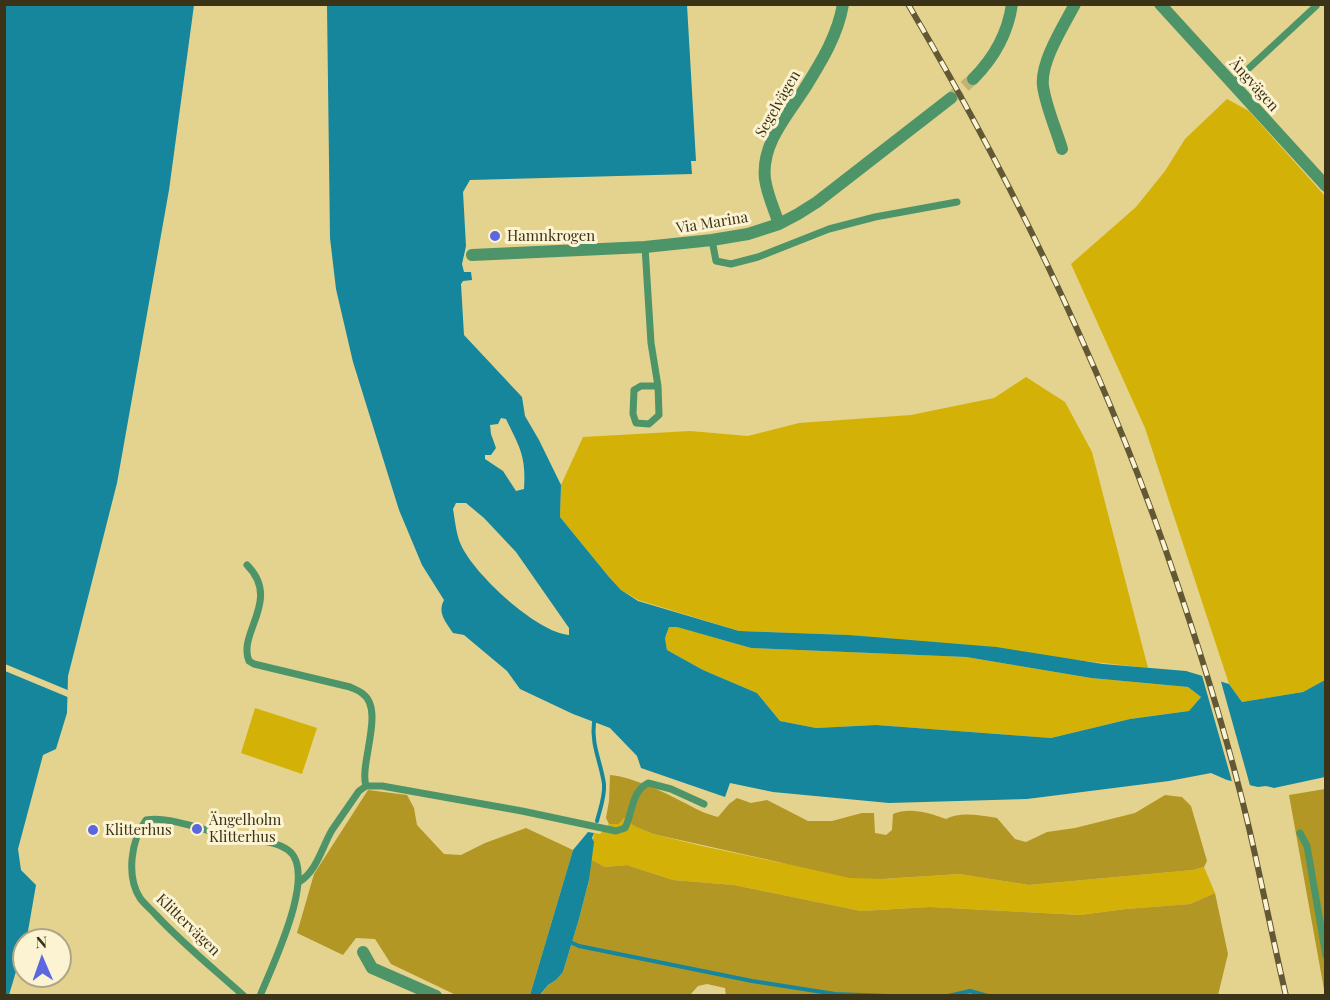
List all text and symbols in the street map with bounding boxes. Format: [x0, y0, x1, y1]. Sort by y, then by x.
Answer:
street label: Ängvägen [1226, 55, 1282, 115]
street label: Segelvägen [752, 67, 804, 141]
street label: Via Marina [675, 208, 749, 238]
place label: Hamnkrogen [507, 227, 595, 245]
marker: Hamnkrogen [488, 229, 502, 243]
place label: Ängelholm Klitterhus [209, 811, 281, 846]
place label: Klitterhus [105, 821, 172, 839]
marker: Ängelholm Klitterhus [190, 822, 204, 836]
marker: Klitterhus [86, 823, 100, 837]
street label: Klittervägen [152, 890, 224, 960]
north arrow [12, 928, 72, 988]
text: N [35, 931, 48, 952]

